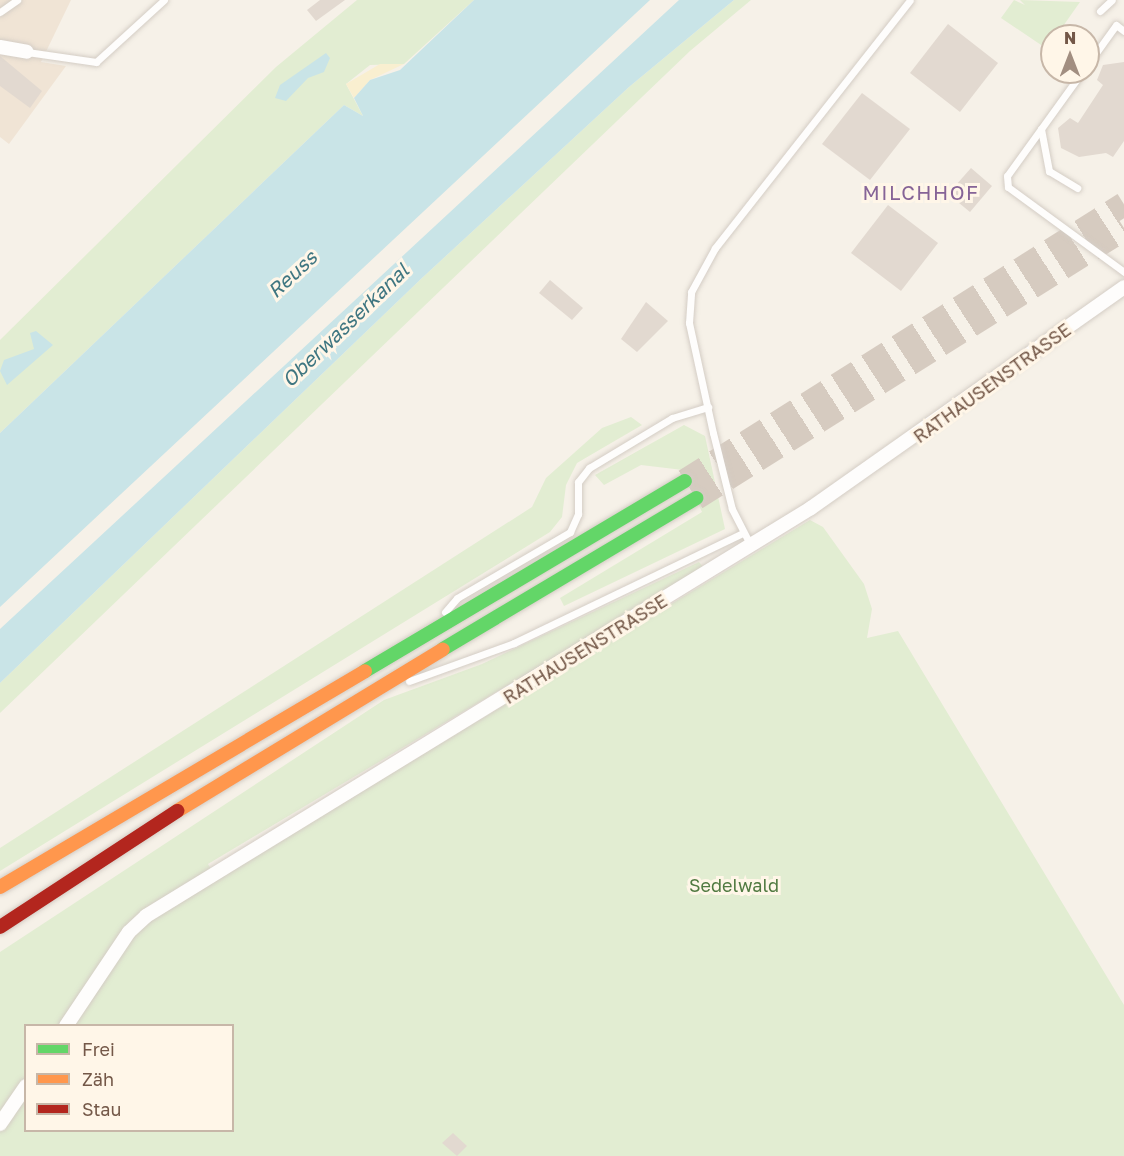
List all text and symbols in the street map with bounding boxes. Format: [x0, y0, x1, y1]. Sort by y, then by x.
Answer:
north arrow [1040, 24, 1100, 84]
text: N [1064, 28, 1076, 48]
district label: MILCHHOF [863, 180, 979, 204]
water label: Reuss [262, 245, 322, 303]
water label: Oberwasserkanal [277, 258, 413, 392]
street label: RATHAUSENSTRASSE [909, 319, 1075, 447]
street label: RATHAUSENSTRASSE [499, 590, 671, 708]
park label: Sedelwald [689, 874, 779, 896]
legend [24, 1024, 234, 1132]
text: Frei [82, 1038, 115, 1060]
text: Zäh [82, 1068, 114, 1090]
text: Stau [82, 1098, 121, 1120]

